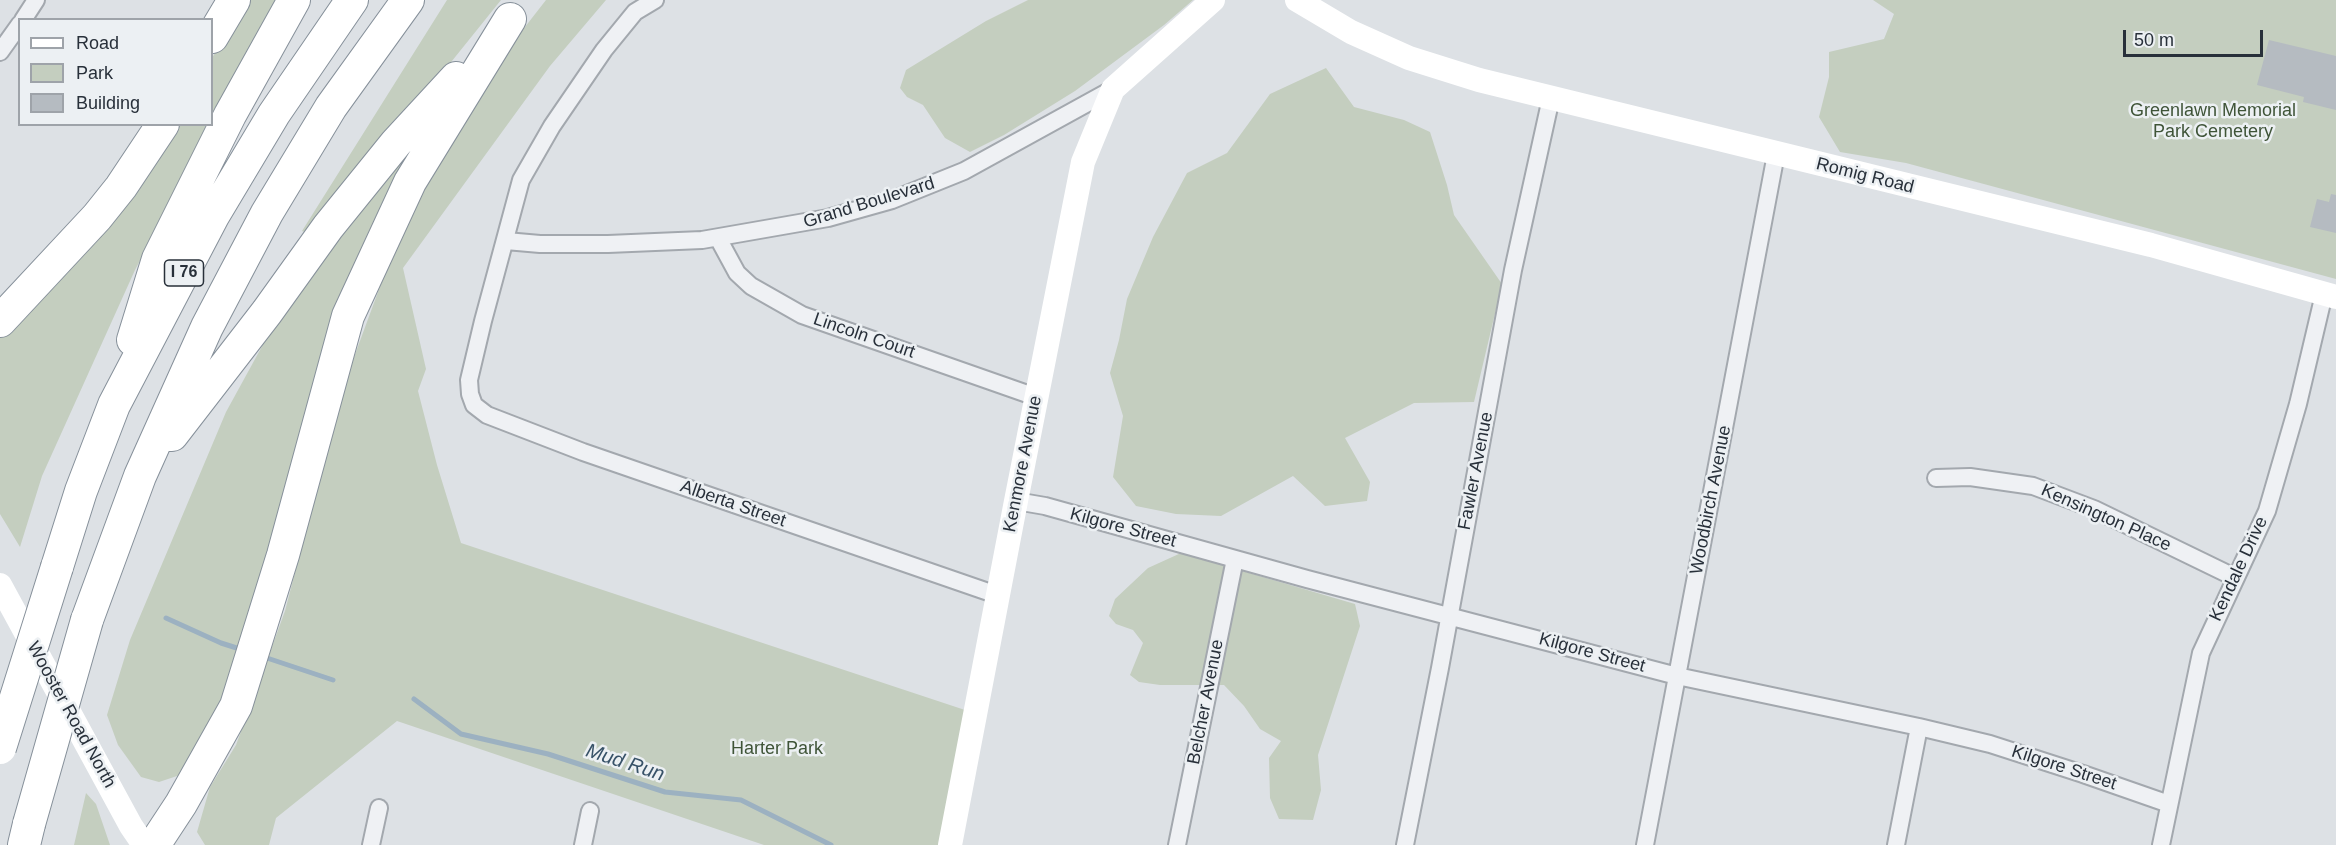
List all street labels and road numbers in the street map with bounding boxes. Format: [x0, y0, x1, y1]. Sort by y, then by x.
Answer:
street label: Romig Road [1814, 153, 1916, 199]
street label: Grand Boulevard [801, 173, 937, 233]
road number: I 76 [164, 260, 204, 286]
street label: Lincoln Court [810, 309, 918, 363]
street label: Kenmore Avenue [999, 394, 1047, 534]
street label: Fawler Avenue [1454, 410, 1498, 532]
street label: Woodbirch Avenue [1686, 424, 1736, 576]
street label: Alberta Street [677, 476, 789, 532]
street label: Kensington Place [2038, 480, 2174, 556]
street label: Kilgore Street [1068, 503, 1178, 553]
street label: Kendale Drive [2205, 513, 2273, 625]
street label: Kilgore Street [1537, 628, 1647, 678]
street label: Wooster Road North [22, 638, 120, 792]
street label: Belcher Avenue [1183, 638, 1229, 766]
street label: Kilgore Street [2009, 741, 2119, 795]

